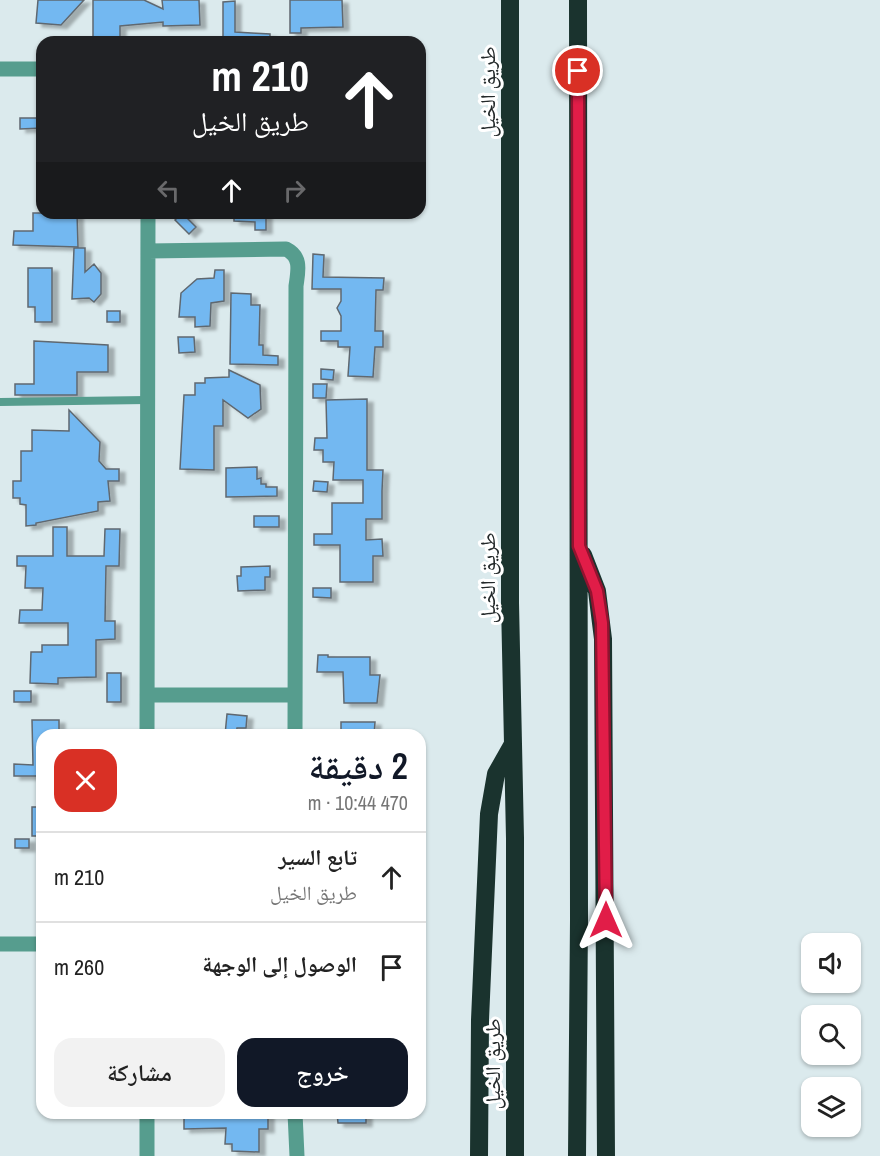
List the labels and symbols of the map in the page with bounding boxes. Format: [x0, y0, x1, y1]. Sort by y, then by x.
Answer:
pin [552, 45, 603, 96]
street label: طريق الخيل [473, 46, 502, 138]
street label: طريق الخيل [473, 532, 502, 624]
position arrow [574, 888, 638, 952]
street label: طريق الخيل [478, 1018, 507, 1110]

